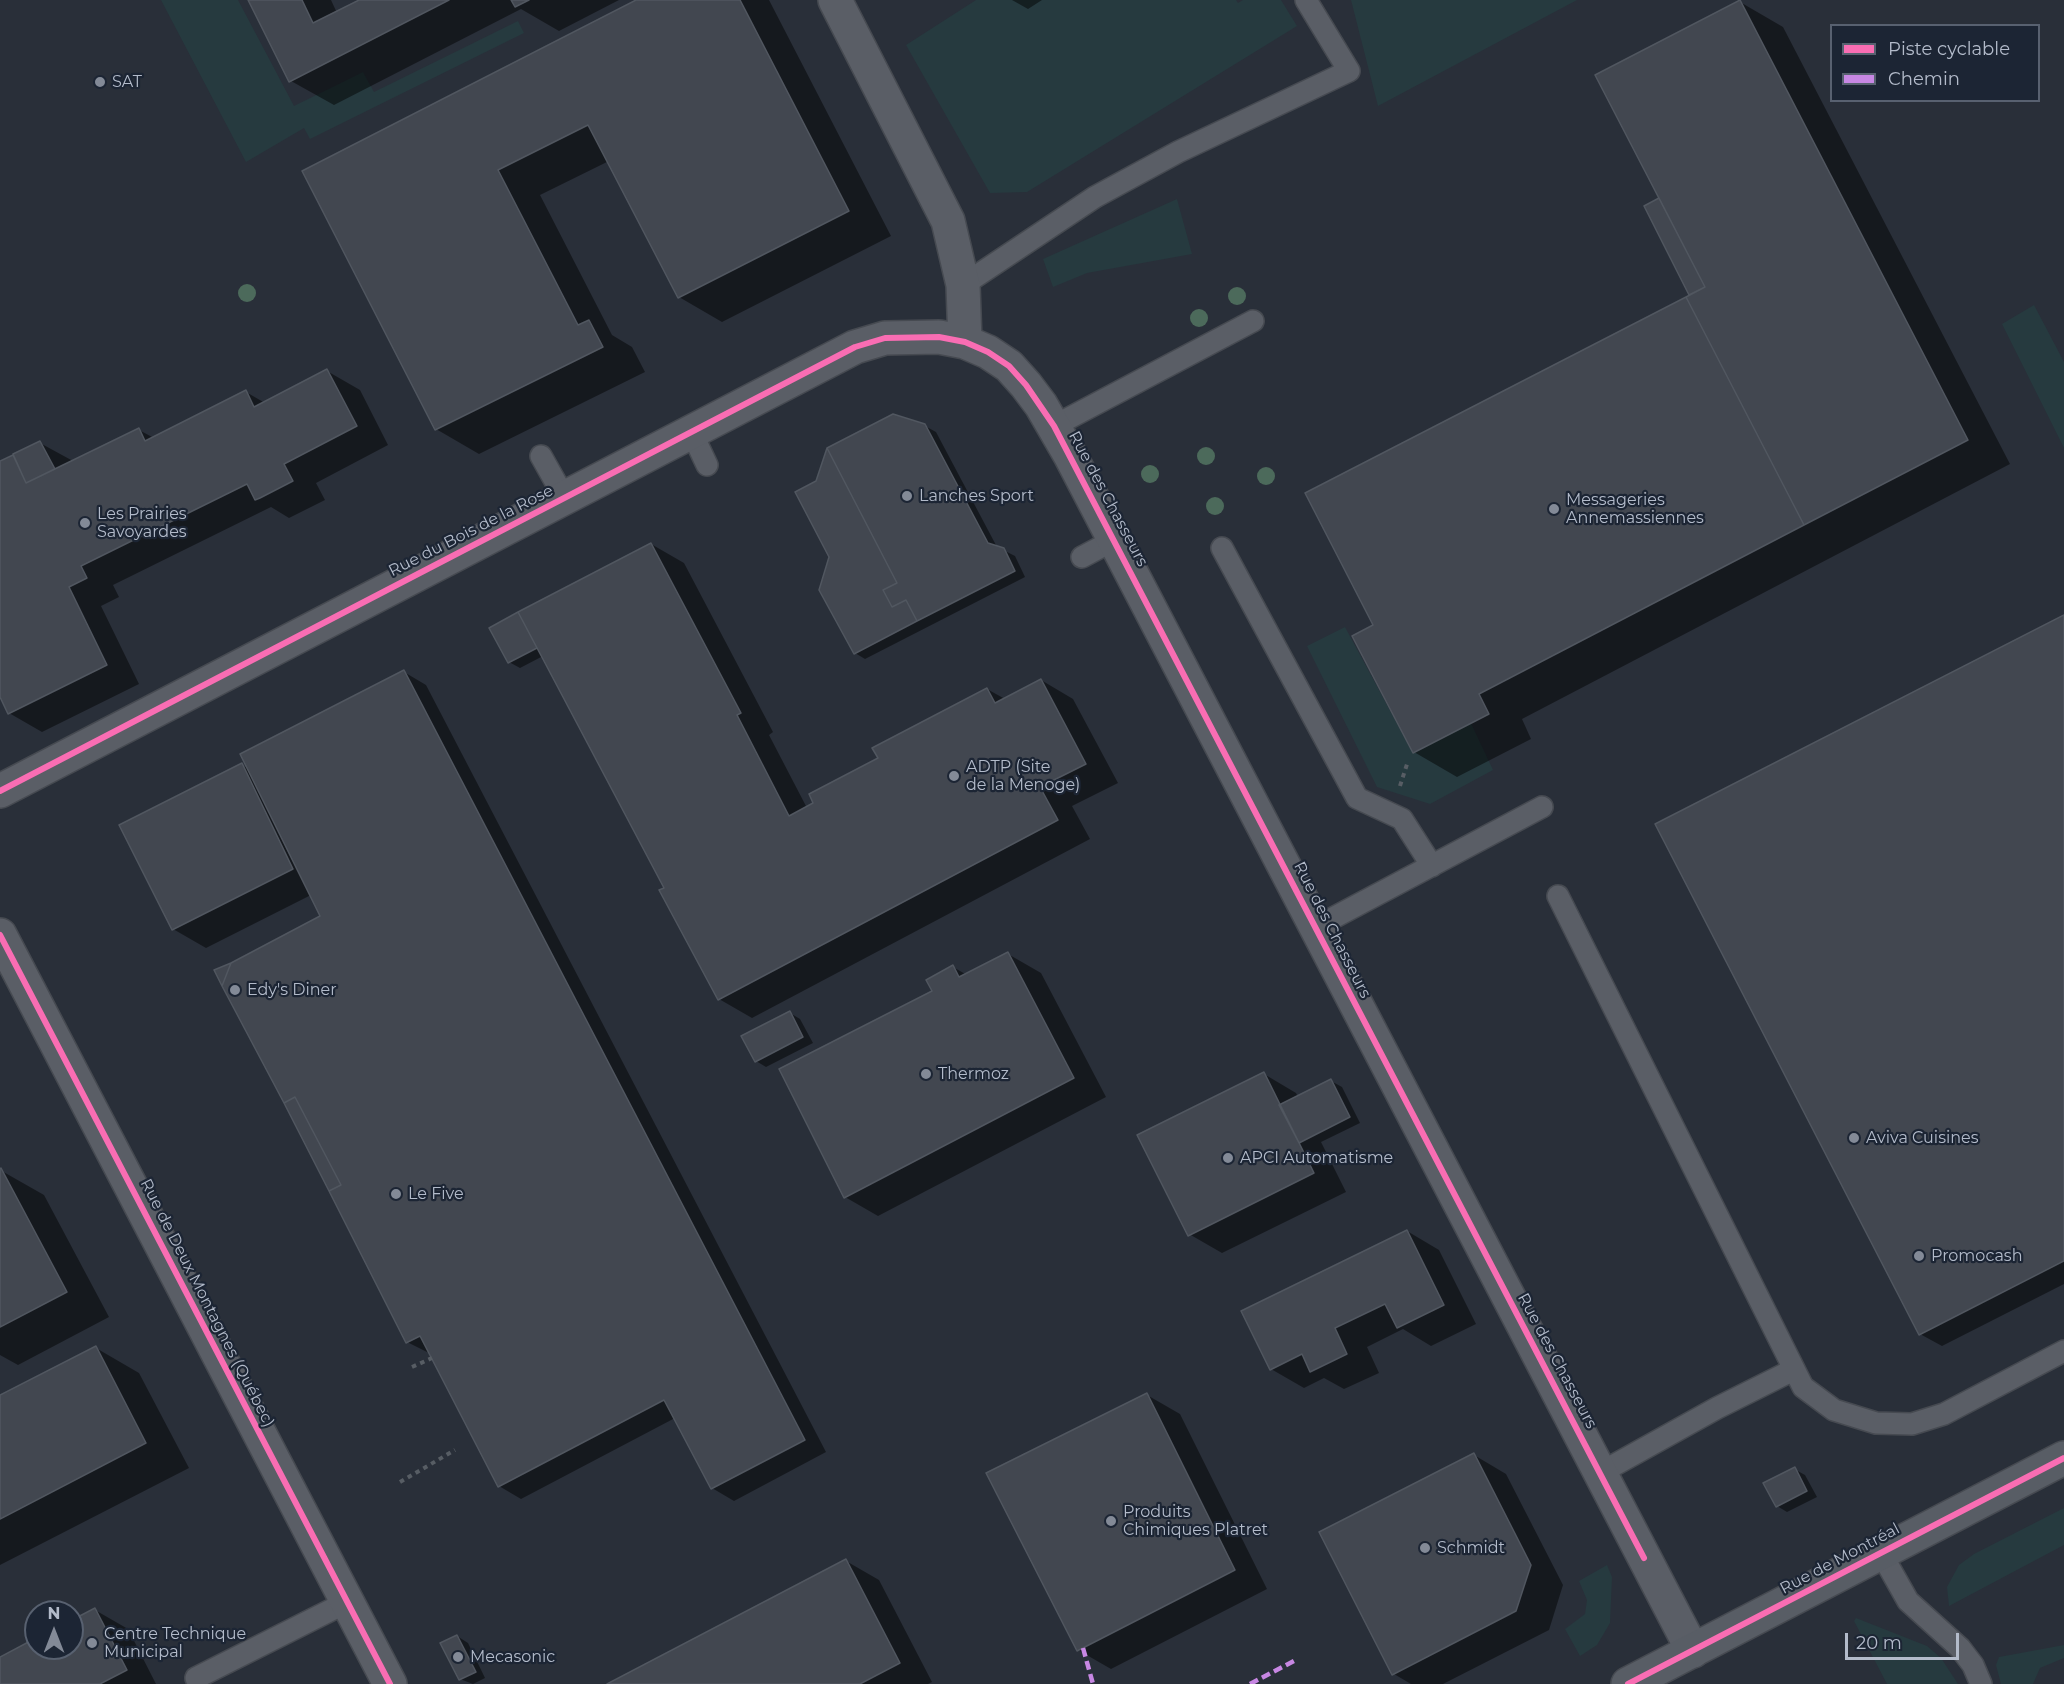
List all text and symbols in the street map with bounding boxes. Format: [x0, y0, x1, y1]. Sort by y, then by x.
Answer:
legend [1830, 24, 2040, 102]
text: Piste cyclable [1888, 38, 2010, 60]
text: Chemin [1888, 68, 1960, 90]
place label: SAT [112, 72, 142, 92]
marker: SAT [93, 75, 107, 89]
street label: Rue des Chasseurs [1064, 428, 1152, 570]
street label: Rue du Bois de la Rose [386, 481, 556, 581]
place label: Lanches Sport [919, 486, 1034, 506]
marker: Lanches Sport [900, 489, 914, 503]
place label: Messageries Annemassiennes [1566, 490, 1704, 528]
marker: Messageries Annemassiennes [1547, 502, 1561, 516]
place label: Les Prairies Savoyardes [97, 504, 187, 542]
marker: Les Prairies Savoyardes [78, 516, 92, 530]
place label: ADTP (Site de la Menoge) [966, 757, 1080, 795]
marker: ADTP (Site de la Menoge) [947, 769, 961, 783]
street label: Rue des Chasseurs [1289, 859, 1375, 1001]
place label: Edy's Diner [247, 980, 337, 1000]
marker: Edy's Diner [228, 983, 242, 997]
place label: Thermoz [938, 1064, 1009, 1084]
marker: Thermoz [919, 1067, 933, 1081]
place label: Aviva Cuisines [1866, 1128, 1979, 1148]
marker: Aviva Cuisines [1847, 1131, 1861, 1145]
place label: APCI Automatisme [1240, 1148, 1393, 1168]
marker: APCI Automatisme [1221, 1151, 1235, 1165]
street label: Rue de Deux Montagnes (Québec) [136, 1176, 278, 1430]
place label: Le Five [408, 1184, 464, 1204]
marker: Le Five [389, 1187, 403, 1201]
place label: Promocash [1931, 1246, 2022, 1266]
marker: Promocash [1912, 1249, 1926, 1263]
street label: Rue des Chasseurs [1513, 1290, 1601, 1432]
place label: Produits Chimiques Platret [1123, 1502, 1268, 1540]
marker: Produits Chimiques Platret [1104, 1514, 1118, 1528]
street label: Rue de Montréal [1777, 1519, 1903, 1599]
place label: Schmidt [1437, 1538, 1505, 1558]
marker: Schmidt [1418, 1541, 1432, 1555]
north arrow [24, 1600, 84, 1660]
text: N [48, 1604, 60, 1623]
scale bar [1848, 1621, 1962, 1659]
place label: Centre Technique Municipal [104, 1624, 246, 1662]
text: 20 m [1856, 1632, 1902, 1654]
marker: Centre Technique Municipal [85, 1636, 99, 1650]
place label: Mecasonic [470, 1647, 555, 1667]
marker: Mecasonic [451, 1650, 465, 1664]

